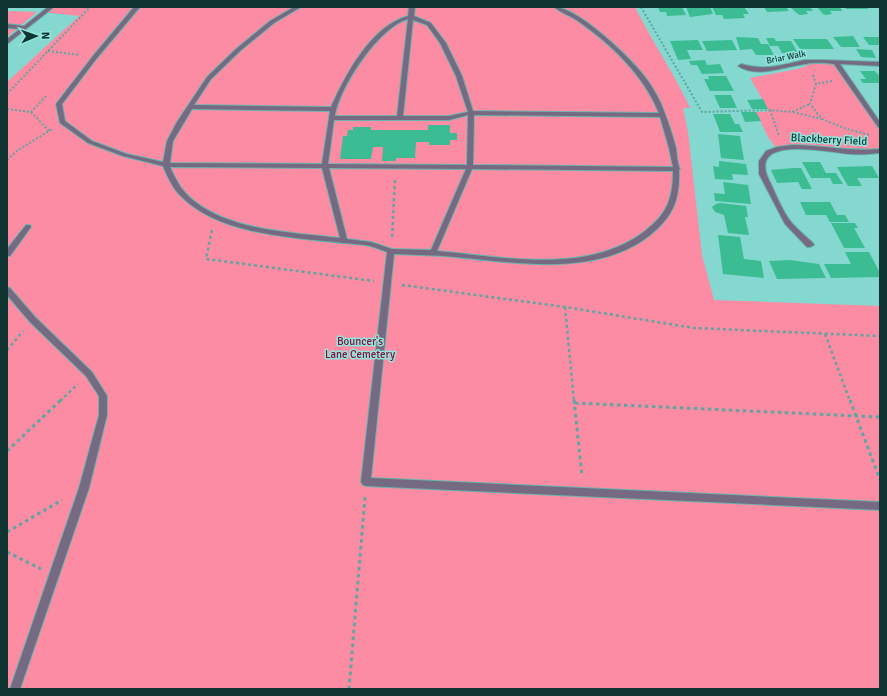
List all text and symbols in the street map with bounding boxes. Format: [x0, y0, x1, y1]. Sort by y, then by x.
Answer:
north arrow [16, 16, 56, 56]
text: N [39, 32, 52, 40]
street label: Briar Walk [765, 48, 807, 67]
street label: Blackberry Field [790, 131, 868, 148]
park label: Bouncer's Lane Cemetery [325, 335, 396, 361]

